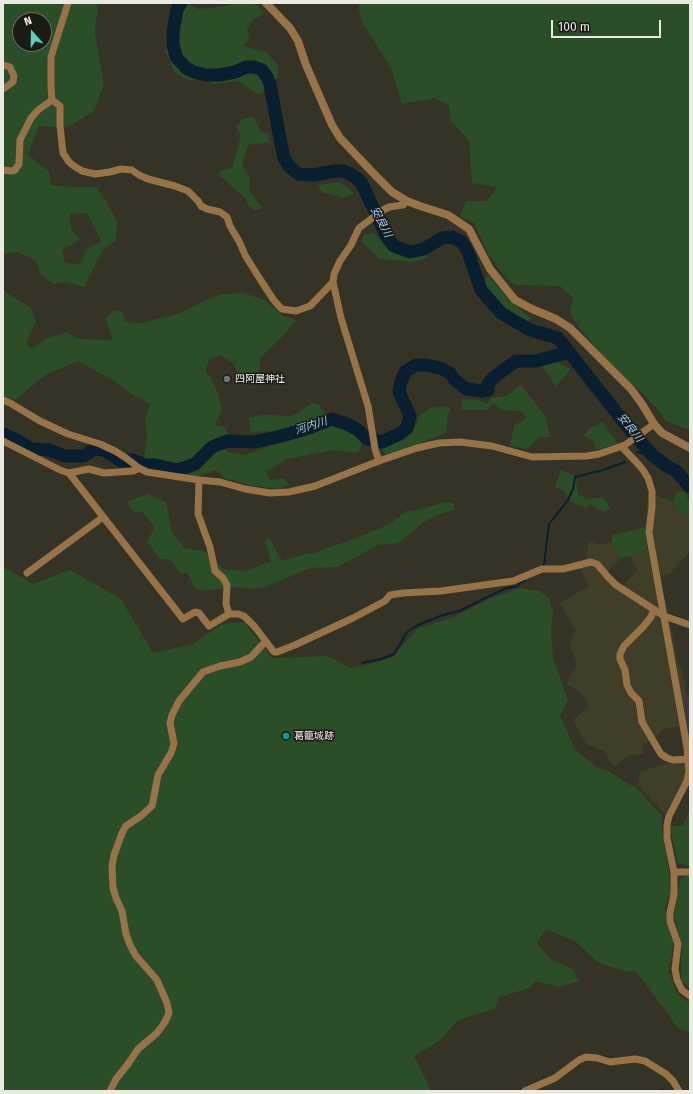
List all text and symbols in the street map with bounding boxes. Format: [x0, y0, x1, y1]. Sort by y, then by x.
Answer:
north arrow [12, 12, 52, 52]
scale bar [553, 12, 663, 38]
text: N [22, 14, 34, 29]
text: 100 m [558, 20, 590, 34]
water label: 安良川 [368, 204, 394, 240]
place label: 四阿屋神社 [235, 373, 285, 385]
marker: 四阿屋神社 [222, 374, 232, 384]
water label: 安良川 [614, 411, 646, 445]
water label: 河内川 [293, 415, 329, 437]
place label: 葛籠城跡 [294, 730, 334, 742]
marker: 葛籠城跡 [281, 731, 291, 741]

